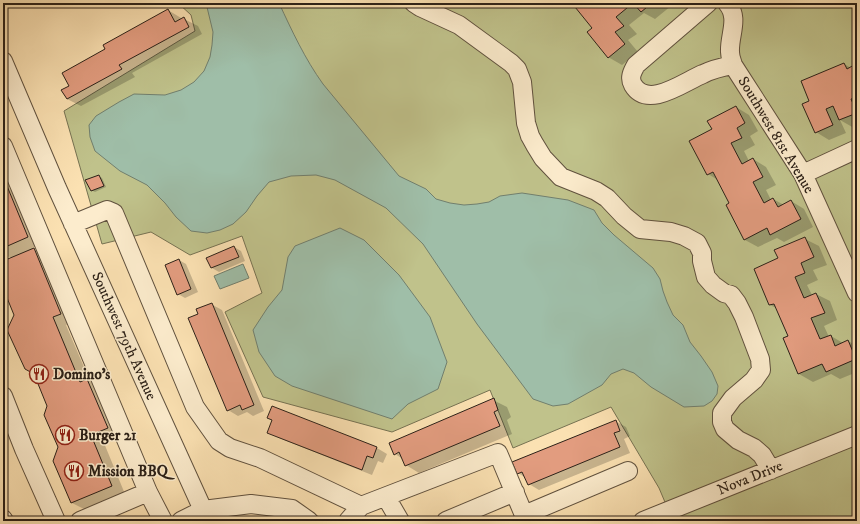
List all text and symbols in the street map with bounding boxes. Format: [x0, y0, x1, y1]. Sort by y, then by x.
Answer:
street label: Southwest 81st Avenue [734, 73, 818, 197]
street label: Southwest 79th Avenue [87, 269, 161, 403]
restaurant icon: Domino's [28, 363, 50, 385]
place label: Domino's [53, 365, 110, 384]
restaurant icon: Burger 21 [54, 424, 76, 446]
place label: Burger 21 [79, 426, 137, 445]
street label: Nova Drive [714, 456, 786, 500]
restaurant icon: Mission BBQ [63, 460, 85, 482]
place label: Mission BBQ [88, 462, 175, 481]

